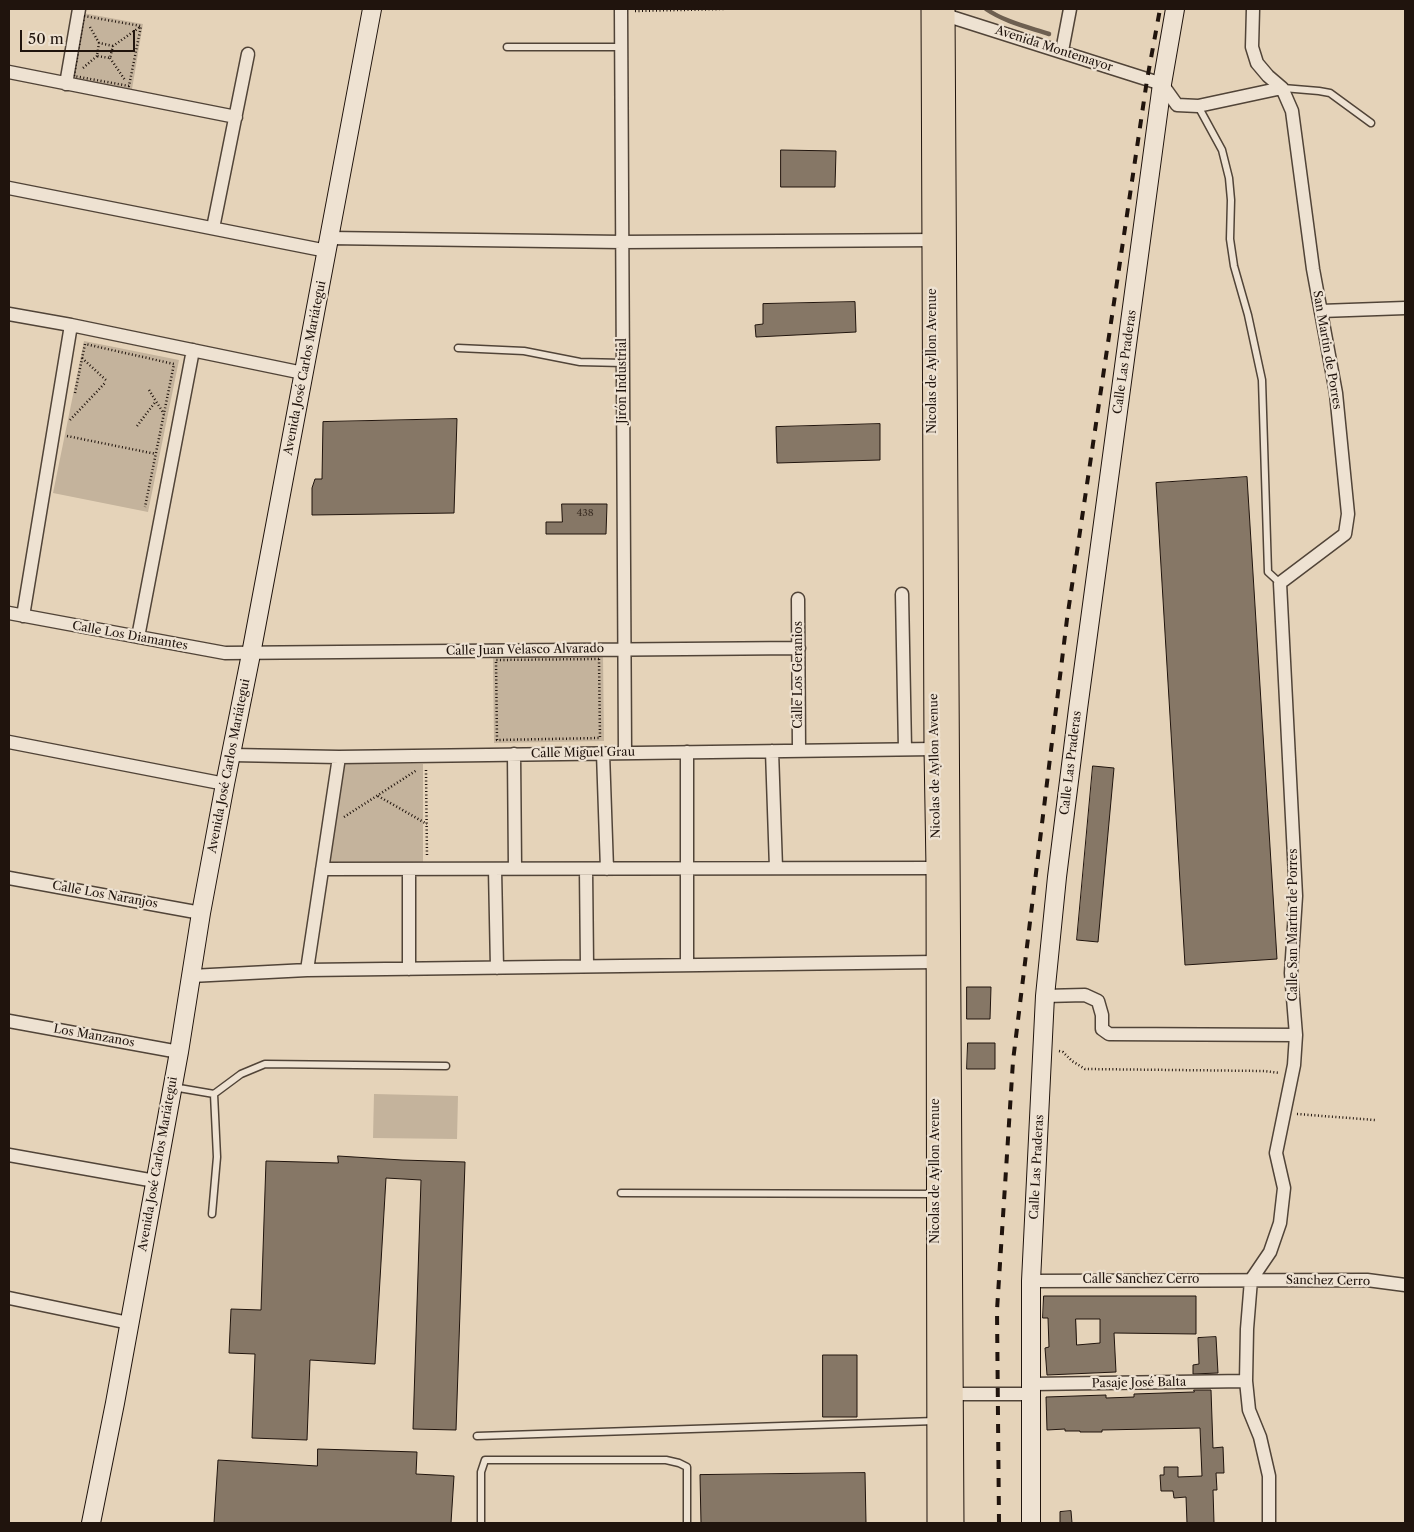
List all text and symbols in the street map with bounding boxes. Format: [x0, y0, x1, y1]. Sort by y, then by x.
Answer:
scale bar [22, 20, 138, 52]
street label: Avenida Montemayor [993, 23, 1115, 75]
text: 50 m [28, 29, 64, 48]
street label: Avenida José Carlos Mariátegui [281, 280, 329, 456]
street label: Nicolas de Ayllon Avenue [926, 288, 940, 434]
street label: San Martin de Porres [1309, 290, 1345, 410]
street label: Calle Las Praderas [1111, 309, 1139, 415]
street label: Jirón Industrial [616, 338, 630, 424]
house number: 438 [576, 507, 594, 519]
street label: Calle Los Diamantes [71, 619, 189, 653]
street label: Calle Los Geranios [792, 621, 806, 729]
street label: Calle Juan Velasco Alvarado [446, 641, 604, 659]
street label: Avenida José Carlos Mariátegui [205, 678, 253, 854]
street label: Nicolas de Ayllon Avenue [927, 693, 943, 839]
street label: Calle Las Praderas [1057, 710, 1085, 816]
street label: Calle Miguel Grau [531, 745, 635, 761]
street label: Calle San Martín de Porres [1287, 849, 1301, 1001]
street label: Calle Los Naranjos [51, 879, 159, 911]
street label: Los Manzanos [52, 1022, 136, 1050]
street label: Avenida José Carlos Mariátegui [136, 1075, 180, 1253]
street label: Nicolas de Ayllon Avenue [929, 1098, 943, 1244]
street label: Calle Las Praderas [1027, 1114, 1047, 1220]
street label: Calle Sanchez Cerro [1083, 1273, 1199, 1287]
street label: Sanchez Cerro [1286, 1273, 1370, 1289]
street label: Pasaje José Balta [1092, 1375, 1186, 1391]

